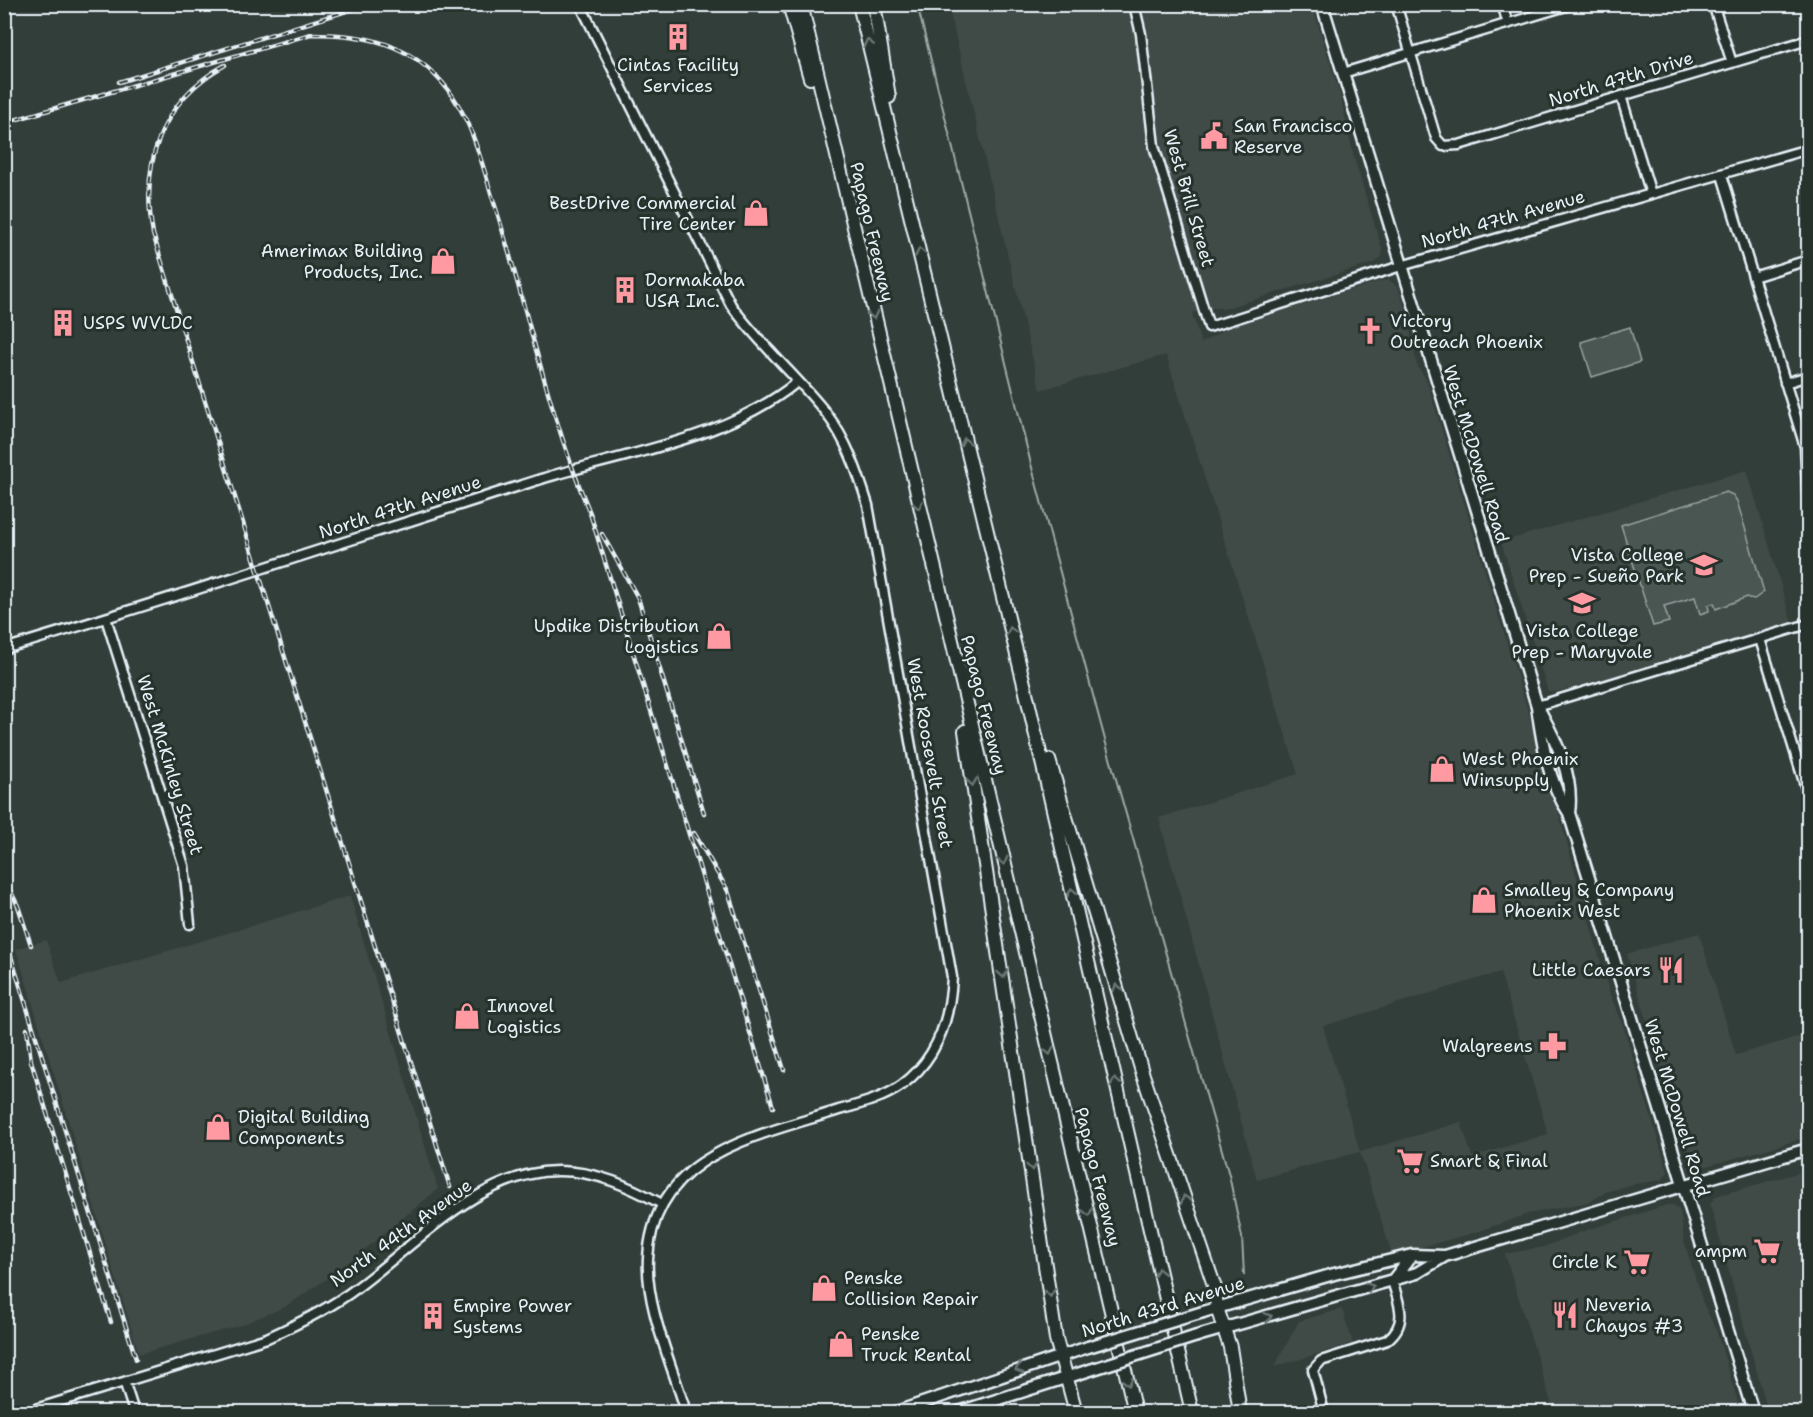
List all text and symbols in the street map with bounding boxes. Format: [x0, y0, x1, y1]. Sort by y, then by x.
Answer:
building icon: Cintas Facility Services [663, 22, 693, 52]
one-way arrow [863, 38, 876, 48]
street label: North 47th Drive [1546, 46, 1696, 112]
place label: Cintas Facility Services [617, 53, 739, 98]
place label: San Francisco Reserve [1234, 114, 1352, 159]
public building icon: San Francisco Reserve [1199, 121, 1229, 151]
street label: West Brill Street [1158, 126, 1220, 270]
street label: Papago Freeway [844, 160, 900, 304]
street label: North 47th Avenue [1418, 184, 1588, 254]
place label: BestDrive Commercial Tire Center [549, 191, 737, 236]
shop icon: BestDrive Commercial Tire Center [741, 198, 771, 228]
place label: Amerimax Building Products, Inc. [261, 239, 423, 284]
shop icon: Amerimax Building Products, Inc. [428, 246, 458, 276]
one-way arrow [914, 247, 927, 257]
place label: Dormakaba USA Inc. [645, 268, 745, 313]
building icon: Dormakaba USA Inc. [610, 275, 640, 305]
building icon: USPS WVLDC [48, 308, 78, 338]
place label: Victory Outreach Phoenix [1390, 309, 1543, 354]
one-way arrow [865, 310, 878, 320]
place label: USPS WVLDC [83, 311, 193, 335]
church icon: Victory Outreach Phoenix [1355, 316, 1385, 346]
street label: West McDowell Road [1438, 362, 1514, 546]
one-way arrow [960, 437, 973, 447]
street label: North 47th Avenue [316, 469, 484, 545]
one-way arrow [910, 499, 923, 509]
place label: Vista College Prep - Sueño Park [1529, 543, 1684, 588]
school or university icon: Vista College Prep - Sueño Park [1689, 550, 1719, 580]
school or university icon: Vista College Prep - Maryvale [1567, 588, 1597, 618]
place label: Updike Distribution Logistics [534, 614, 699, 659]
place label: Vista College Prep - Maryvale [1511, 619, 1653, 664]
shop icon: Updike Distribution Logistics [704, 621, 734, 651]
one-way arrow [1005, 626, 1018, 636]
street label: Papago Freeway [955, 633, 1013, 777]
street label: West Roosevelt Street [901, 656, 959, 850]
street label: West McKinley Street [131, 672, 209, 858]
place label: West Phoenix Winsupply [1462, 747, 1578, 792]
shop icon: West Phoenix Winsupply [1427, 754, 1457, 784]
one-way arrow [965, 777, 978, 786]
one-way arrow [996, 856, 1009, 866]
place label: Smalley & Company Phoenix West [1504, 878, 1674, 923]
shop icon: Smalley & Company Phoenix West [1469, 885, 1499, 915]
one-way arrow [1066, 888, 1079, 898]
restaurant icon: Little Caesars [1656, 955, 1686, 985]
place label: Little Caesars [1532, 958, 1651, 982]
one-way arrow [996, 969, 1009, 979]
one-way arrow [1112, 983, 1124, 994]
place label: Innovel Logistics [487, 994, 562, 1039]
shop icon: Innovel Logistics [452, 1001, 482, 1031]
street label: West McDowell Road [1639, 1016, 1715, 1200]
pharmacy icon: Walgreens [1538, 1031, 1568, 1061]
place label: Walgreens [1442, 1034, 1533, 1058]
one-way arrow [1042, 1046, 1055, 1056]
one-way arrow [1110, 1078, 1123, 1088]
place label: Digital Building Components [238, 1105, 370, 1150]
street label: Papago Freeway [1069, 1105, 1127, 1249]
shop icon: Digital Building Components [203, 1112, 233, 1142]
supermarket icon: Smart & Final [1395, 1146, 1425, 1176]
place label: Smart & Final [1430, 1149, 1548, 1173]
one-way arrow [1025, 1163, 1037, 1172]
street label: North 44th Avenue [325, 1173, 477, 1293]
one-way arrow [1180, 1194, 1192, 1205]
one-way arrow [1081, 1207, 1094, 1217]
supermarket icon: ampm [1752, 1236, 1782, 1266]
place label: ampm [1695, 1239, 1747, 1263]
supermarket icon: Circle K [1622, 1247, 1652, 1277]
place label: Circle K [1552, 1250, 1617, 1274]
place label: Penske Collision Repair [844, 1266, 979, 1311]
one-way arrow [1154, 1268, 1167, 1278]
street label: North 43rd Avenue [1078, 1271, 1248, 1343]
shop icon: Penske Collision Repair [809, 1273, 839, 1303]
one-way arrow [1364, 1282, 1375, 1294]
one-way arrow [1043, 1288, 1055, 1298]
place label: Neveria Chayos #3 [1585, 1293, 1683, 1338]
place label: Empire Power Systems [453, 1294, 572, 1339]
restaurant icon: Neveria Chayos #3 [1550, 1300, 1580, 1330]
building icon: Empire Power Systems [418, 1301, 448, 1331]
one-way arrow [1263, 1312, 1273, 1324]
place label: Penske Truck Rental [861, 1322, 971, 1367]
shop icon: Penske Truck Rental [826, 1329, 856, 1359]
one-way arrow [1014, 1362, 1025, 1374]
one-way arrow [1121, 1376, 1134, 1386]

